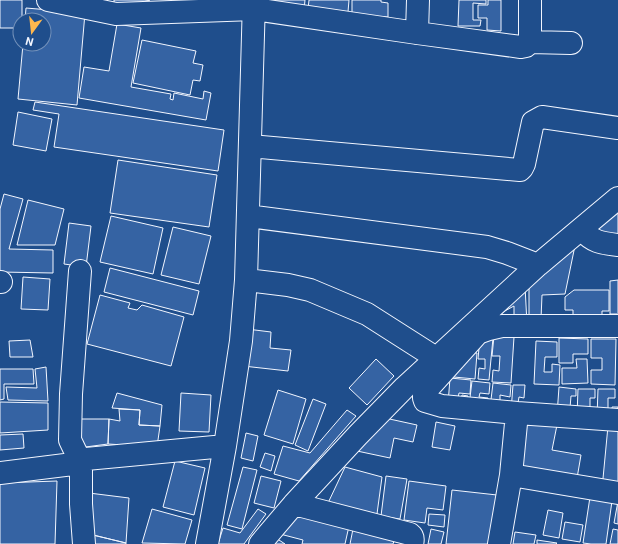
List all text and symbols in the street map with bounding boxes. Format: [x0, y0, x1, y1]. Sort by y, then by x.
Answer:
north arrow [12, 12, 52, 52]
text: N [24, 34, 35, 48]

